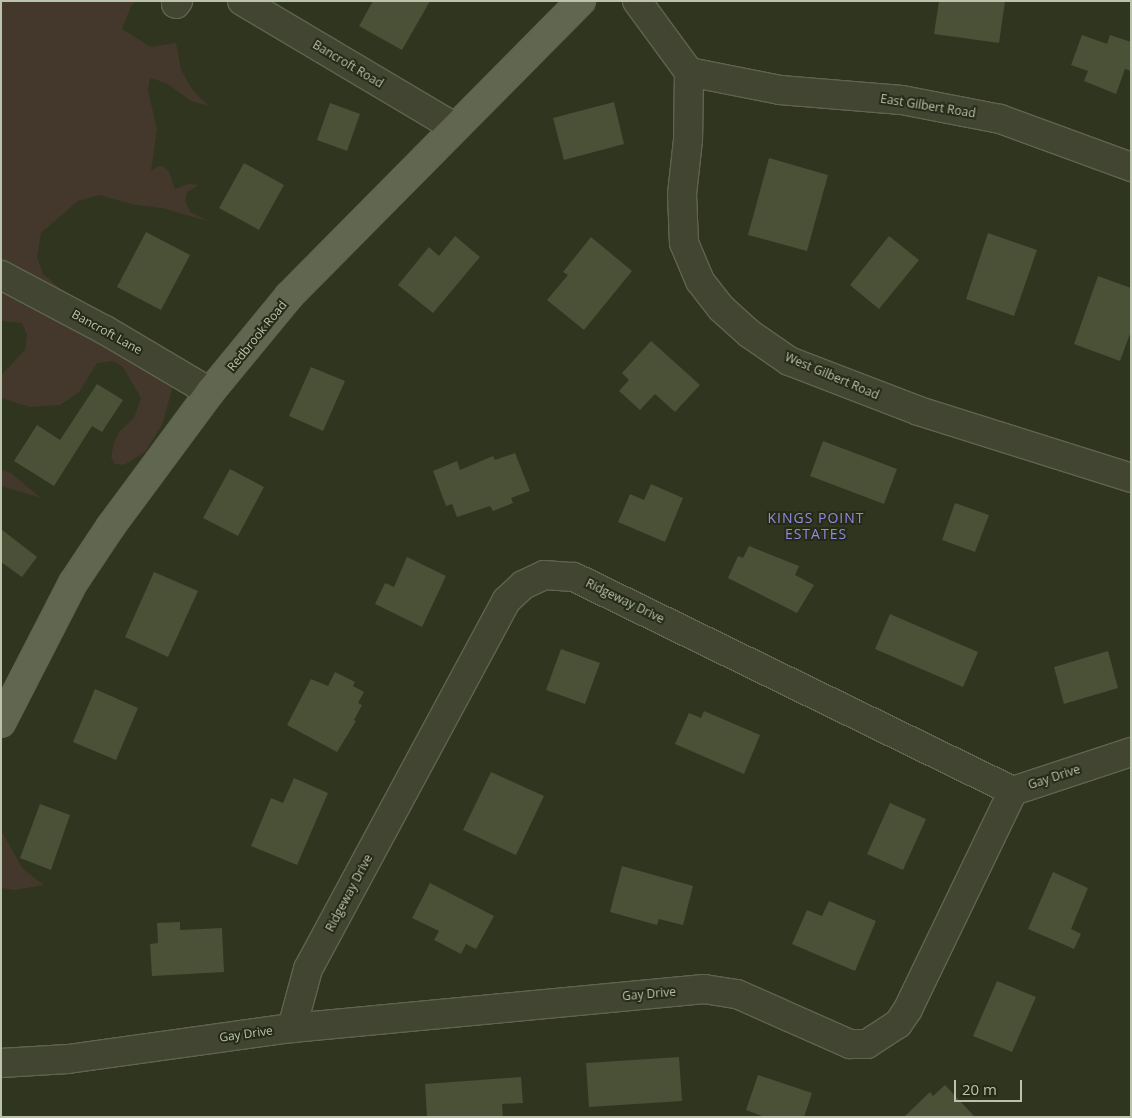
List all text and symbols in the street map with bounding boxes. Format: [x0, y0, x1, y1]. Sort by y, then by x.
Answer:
street label: Bancroft Road [310, 37, 386, 91]
street label: East Gilbert Road [879, 91, 977, 121]
street label: Redbrook Road [224, 298, 290, 374]
street label: Bancroft Lane [69, 307, 145, 357]
street label: West Gilbert Road [783, 350, 881, 402]
district label: KINGS POINT ESTATES [766, 510, 866, 542]
street label: Ridgeway Drive [583, 576, 667, 626]
street label: Gay Drive [1026, 762, 1082, 792]
street label: Ridgeway Drive [323, 852, 375, 934]
street label: Gay Drive [622, 984, 676, 1004]
street label: Gay Drive [218, 1023, 274, 1045]
scale bar [957, 1070, 1024, 1102]
text: 20 m [962, 1079, 997, 1099]

